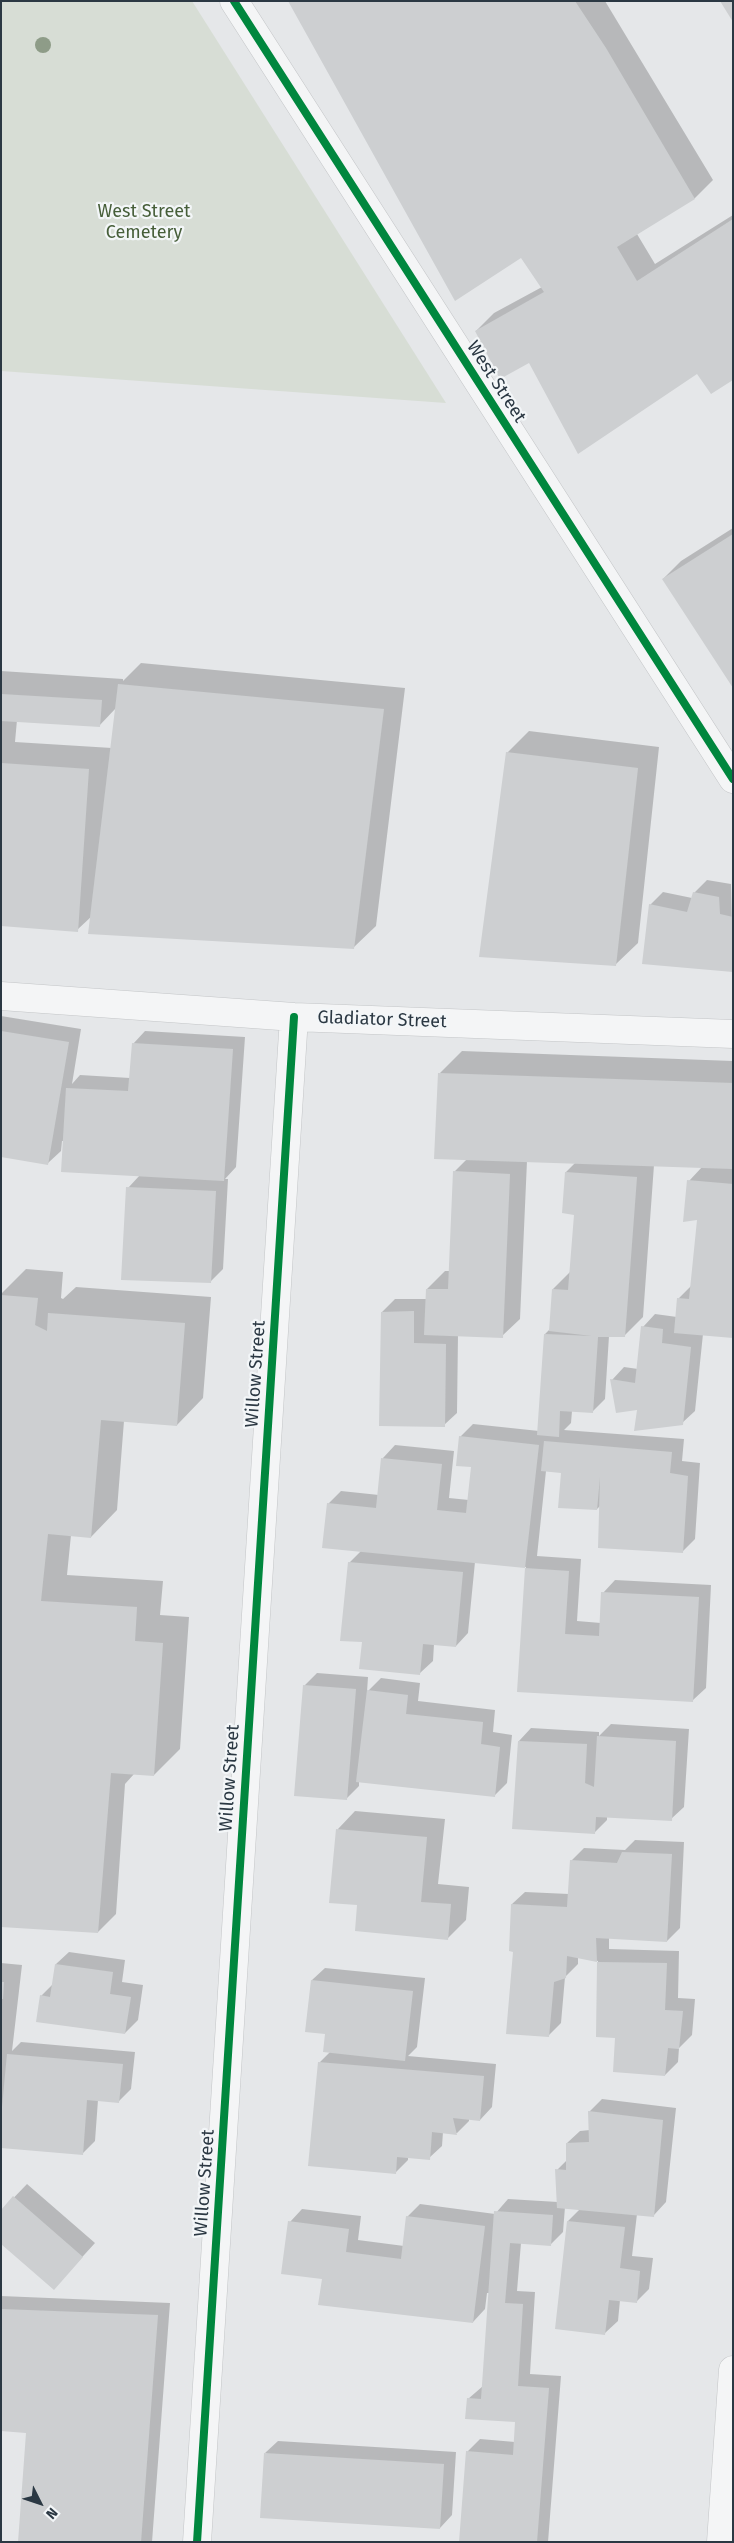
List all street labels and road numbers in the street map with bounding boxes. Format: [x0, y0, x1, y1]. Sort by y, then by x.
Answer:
street label: West Street [462, 337, 530, 427]
street label: Gladiator Street [317, 1007, 447, 1033]
street label: Willow Street [241, 1320, 271, 1428]
street label: Willow Street [215, 1724, 245, 1832]
street label: Willow Street [190, 2129, 220, 2237]

